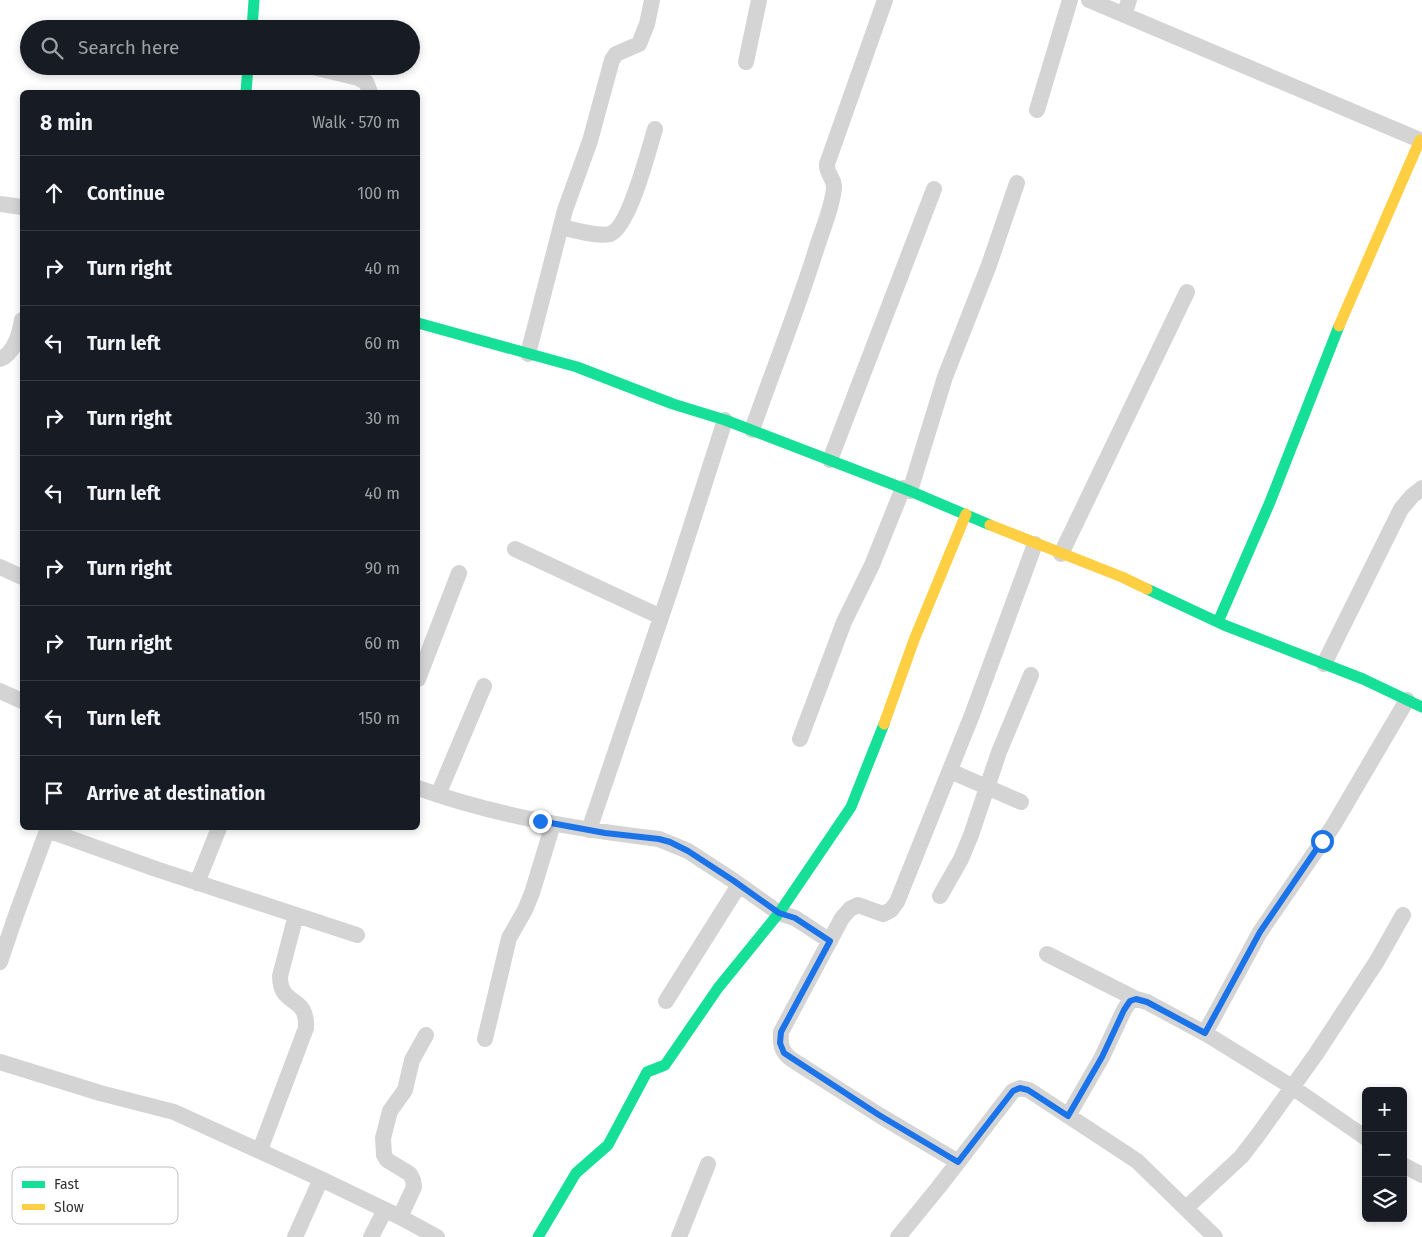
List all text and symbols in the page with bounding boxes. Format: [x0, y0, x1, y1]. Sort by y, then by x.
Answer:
search box [20, 20, 420, 75]
icon: search [38, 34, 66, 62]
text: Search here [78, 36, 179, 59]
text: 8 min [40, 110, 93, 136]
text: Walk · 570 m [312, 113, 400, 132]
icon: ahead [40, 179, 68, 207]
text: Continue [87, 182, 165, 205]
text: 100 m [357, 184, 400, 203]
icon: right [40, 254, 68, 282]
text: Turn right [87, 257, 172, 280]
text: 40 m [365, 259, 400, 278]
icon: left [40, 329, 68, 357]
text: Turn left [87, 332, 161, 355]
text: 60 m [365, 334, 400, 353]
icon: right [40, 404, 68, 432]
text: Turn right [87, 407, 172, 430]
text: 30 m [365, 409, 400, 428]
icon: left [40, 479, 68, 507]
text: Turn left [87, 482, 161, 505]
text: 40 m [365, 484, 400, 503]
icon: right [40, 554, 68, 582]
text: Turn right [87, 557, 172, 580]
text: 90 m [365, 559, 400, 578]
icon: right [40, 629, 68, 657]
text: Turn right [87, 632, 172, 655]
text: 60 m [365, 634, 400, 653]
icon: left [40, 704, 68, 732]
text: Turn left [87, 707, 161, 730]
text: 150 m [358, 709, 400, 728]
icon: arrive [40, 779, 68, 807]
text: Arrive at destination [87, 782, 266, 805]
route end [529, 810, 552, 833]
route start [1311, 830, 1334, 853]
map controls [1362, 1087, 1407, 1222]
button: + [1362, 1087, 1407, 1132]
button: − [1362, 1132, 1407, 1177]
legend [12, 1167, 178, 1224]
text: Fast [54, 1176, 80, 1193]
button: layers [1362, 1177, 1407, 1222]
text: Slow [54, 1199, 84, 1216]

